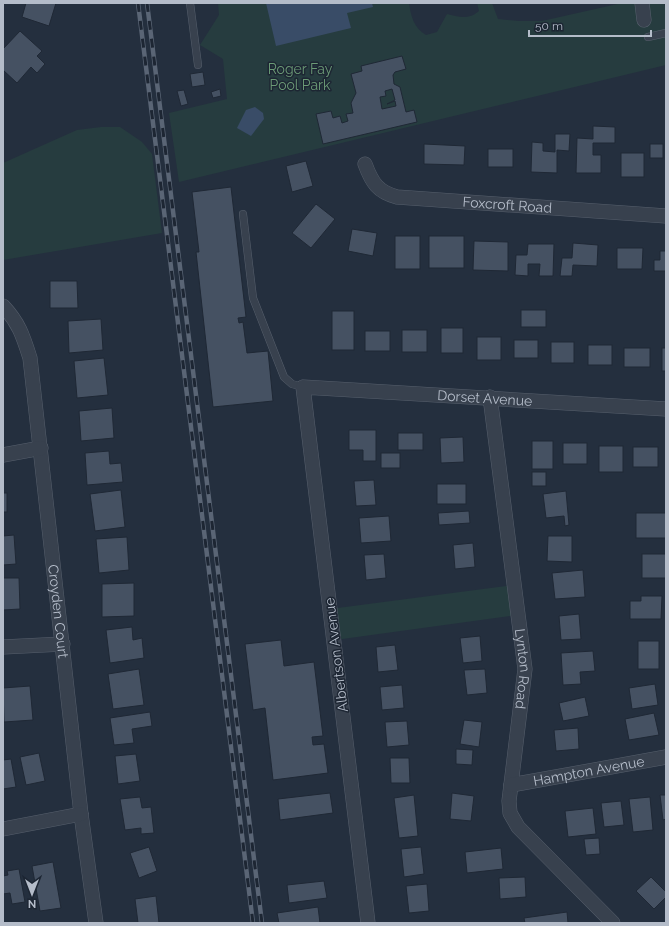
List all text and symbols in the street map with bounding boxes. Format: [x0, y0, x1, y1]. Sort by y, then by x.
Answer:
scale bar [529, 12, 651, 38]
text: 50 m [535, 19, 563, 33]
park label: Roger Fay Pool Park [268, 61, 333, 93]
street label: Foxcroft Road [462, 194, 553, 216]
street label: Dorset Avenue [437, 387, 533, 409]
street label: Croyden Court [45, 563, 72, 659]
street label: Albertson Avenue [321, 597, 351, 713]
street label: Lynton Road [512, 628, 533, 710]
street label: Hampton Avenue [532, 753, 646, 789]
north arrow [12, 874, 52, 914]
text: N [28, 897, 36, 910]

